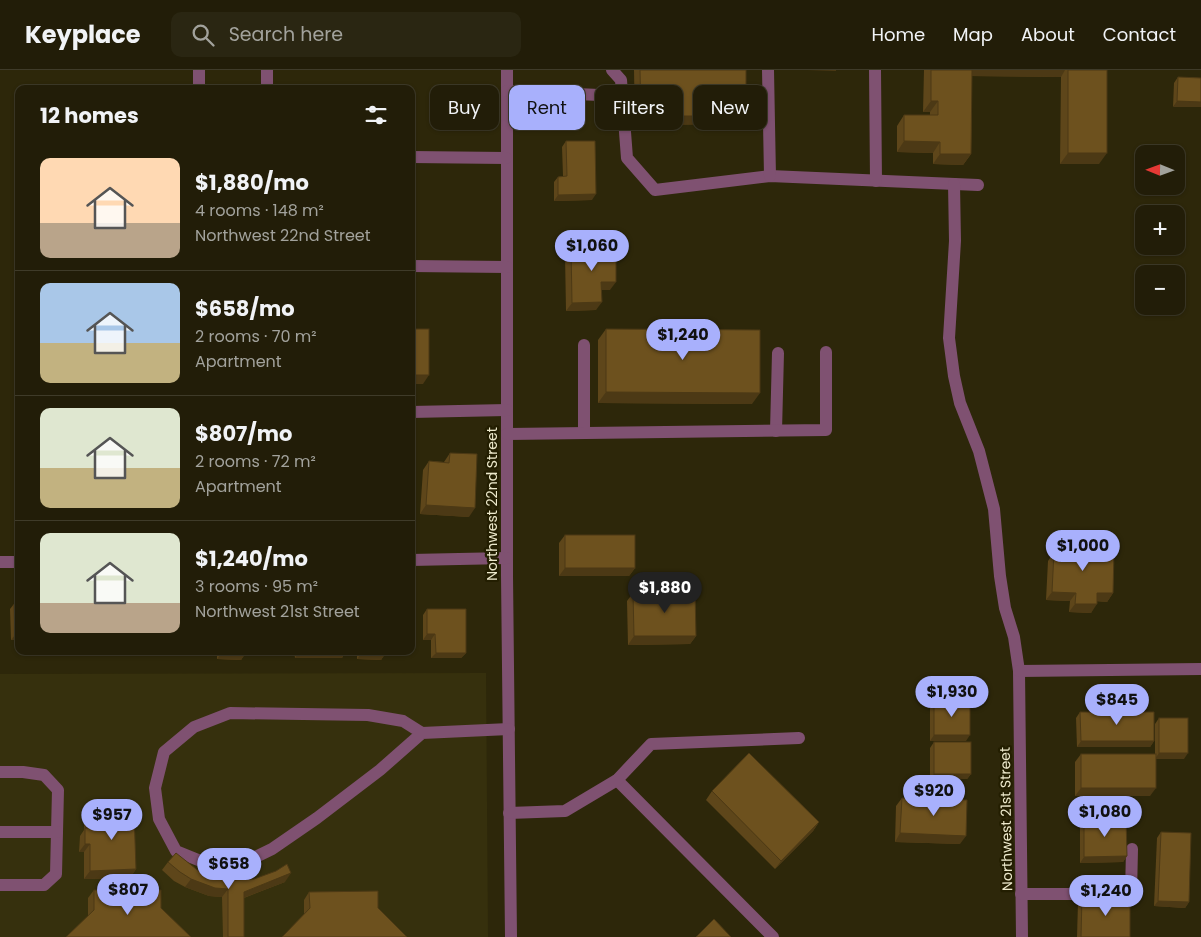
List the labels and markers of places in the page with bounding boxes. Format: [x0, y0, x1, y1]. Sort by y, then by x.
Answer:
pin: $1,060 [551, 230, 633, 272]
pin: $1,240 [642, 318, 724, 361]
pin: $1,000 [1042, 530, 1124, 572]
pin: $1,880 [624, 572, 706, 614]
pin: $1,930 [911, 676, 993, 718]
pin: $845 [1087, 684, 1147, 726]
pin: $920 [904, 774, 964, 817]
pin: $1,080 [1064, 796, 1146, 838]
pin: $957 [82, 798, 142, 841]
pin: $658 [199, 848, 259, 890]
pin: $807 [98, 874, 158, 916]
pin: $1,240 [1065, 874, 1147, 917]

